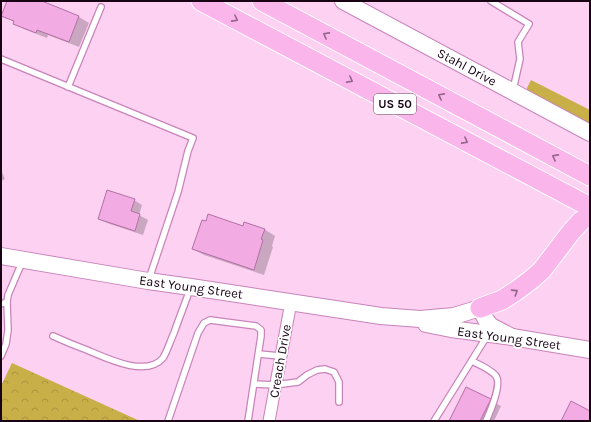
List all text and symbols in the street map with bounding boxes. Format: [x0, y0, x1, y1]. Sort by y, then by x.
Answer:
one-way arrow [231, 14, 238, 22]
one-way arrow [323, 32, 330, 40]
street label: Stahl Drive [435, 45, 499, 89]
one-way arrow [346, 75, 353, 83]
road number: US 50 [374, 94, 416, 114]
one-way arrow [438, 94, 445, 101]
one-way arrow [461, 136, 468, 143]
one-way arrow [552, 155, 560, 162]
street label: East Young Street [138, 272, 244, 302]
one-way arrow [511, 289, 518, 297]
street label: Creach Drive [266, 323, 294, 399]
street label: East Young Street [456, 323, 562, 353]

